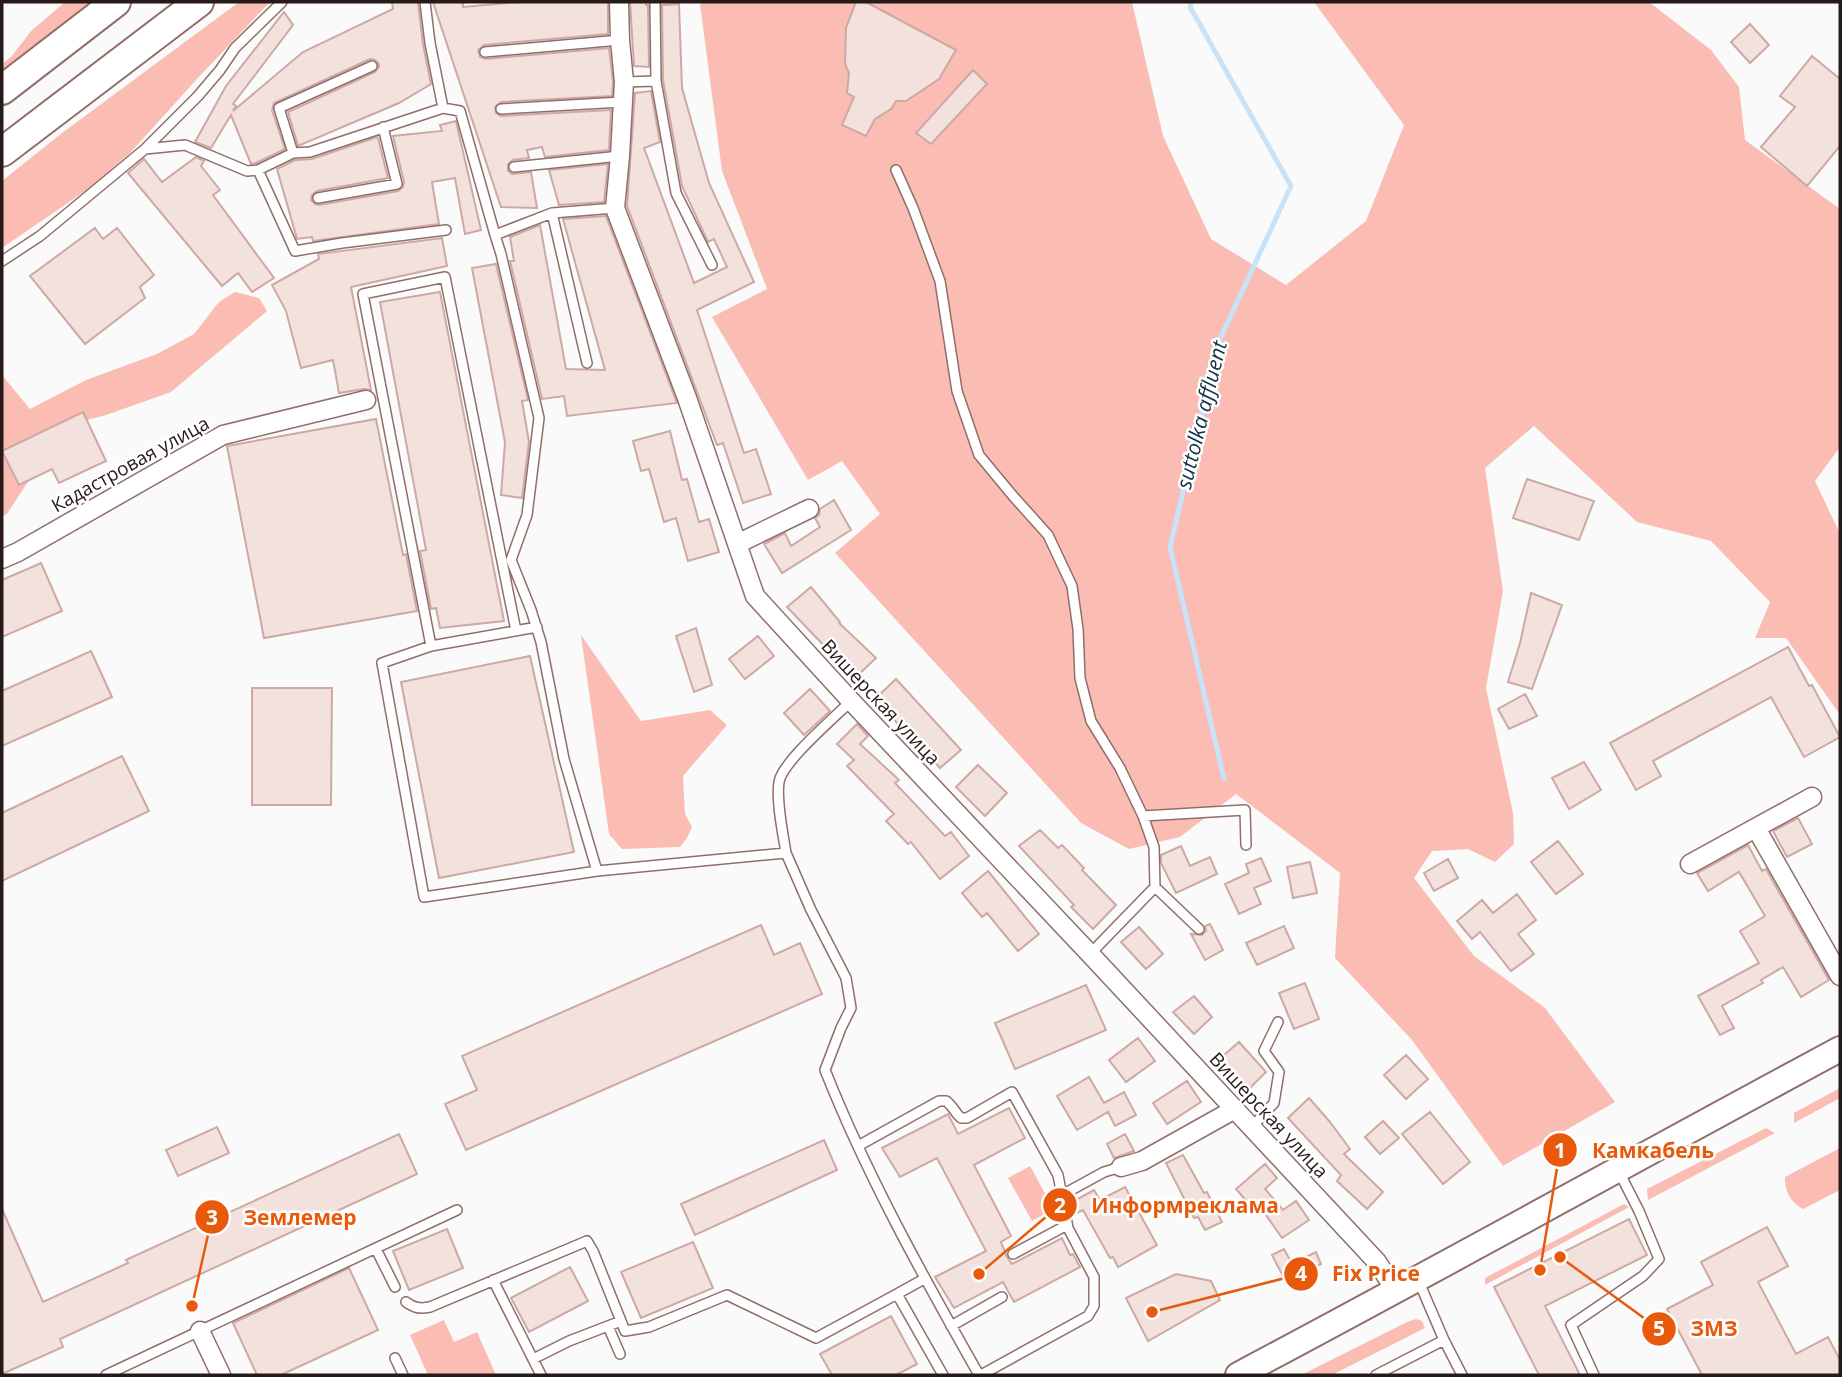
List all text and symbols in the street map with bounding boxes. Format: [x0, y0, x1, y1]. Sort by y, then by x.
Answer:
water label: suttolka affluent [1169, 337, 1233, 492]
street label: Кадастровая улица [46, 410, 214, 518]
street label: Вишерская улица [816, 633, 946, 771]
street label: Вишерская улица [1204, 1046, 1334, 1184]
callout: Камкабель [1543, 1129, 1728, 1171]
text: 1 [1554, 1136, 1566, 1164]
text: Камкабель [1592, 1136, 1714, 1164]
callout: Информреклама [1042, 1184, 1293, 1226]
text: 2 [1054, 1191, 1066, 1219]
text: Информреклама [1091, 1191, 1279, 1219]
callout: Землемер [194, 1196, 370, 1238]
text: 3 [206, 1203, 218, 1231]
text: Землемер [243, 1203, 357, 1231]
callout: Fix Price [1284, 1253, 1434, 1295]
text: 4 [1295, 1259, 1307, 1287]
text: Fix Price [1332, 1259, 1420, 1287]
callout: ЗМЗ [1641, 1308, 1751, 1350]
text: 5 [1653, 1314, 1665, 1342]
text: ЗМЗ [1690, 1314, 1738, 1342]

